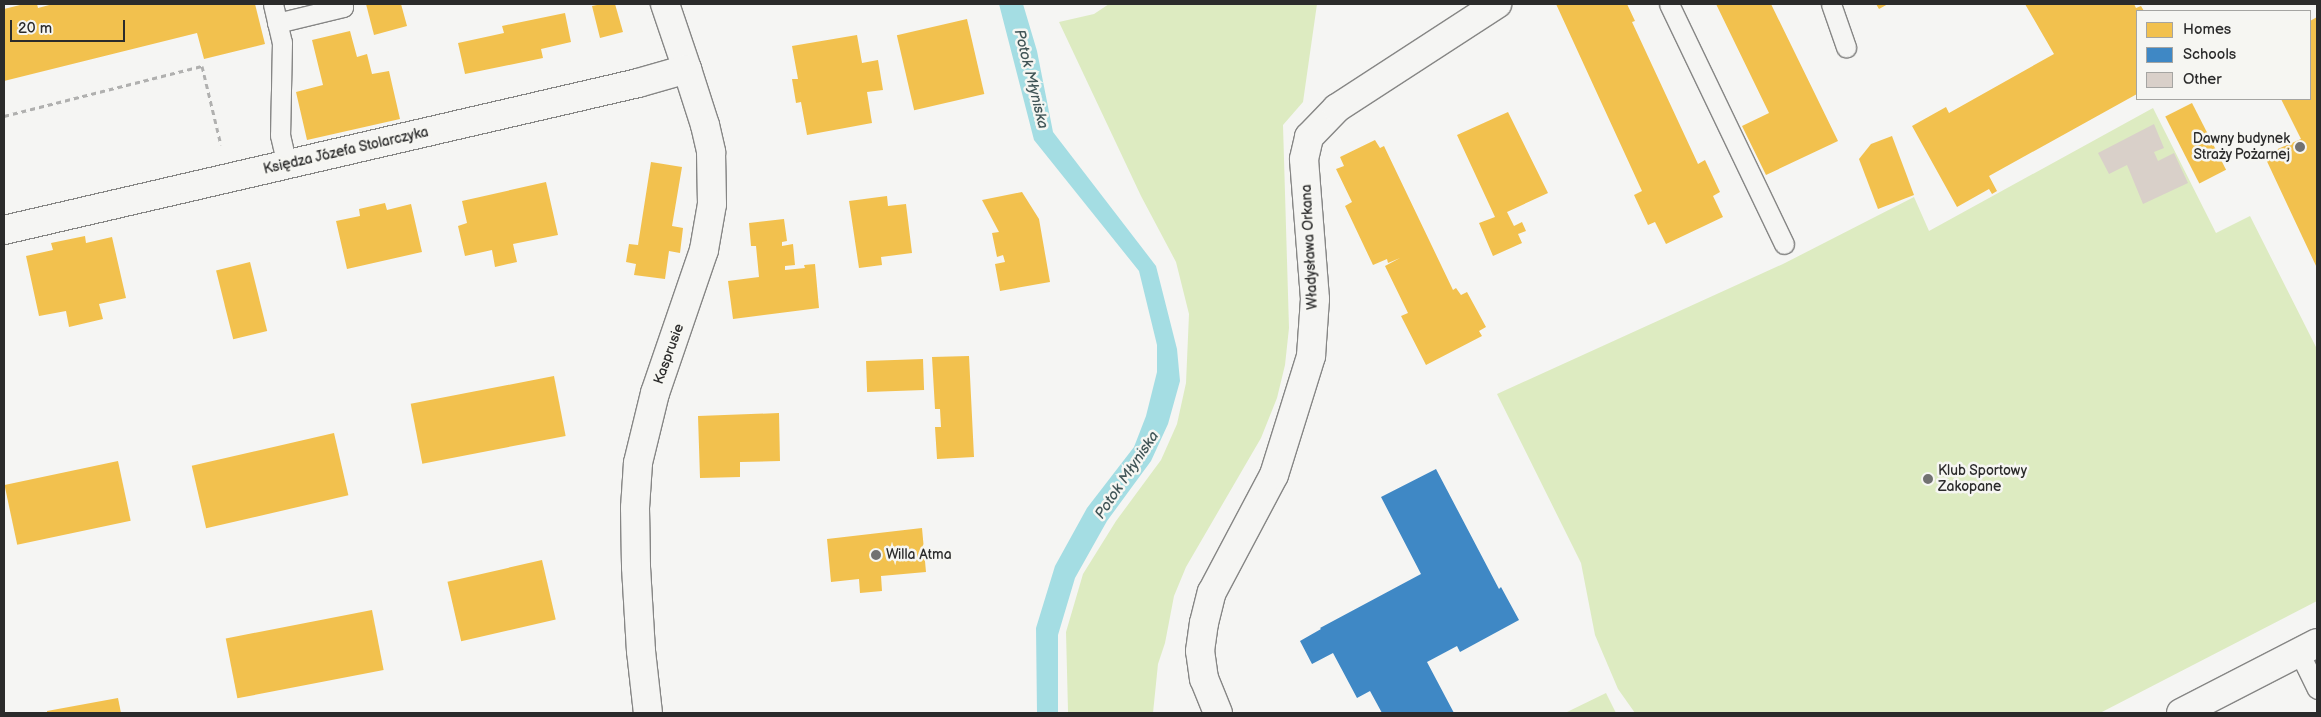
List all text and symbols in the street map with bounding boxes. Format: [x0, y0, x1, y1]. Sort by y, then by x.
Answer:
scale bar [12, 10, 128, 42]
legend [2136, 10, 2311, 100]
text: 20 m [18, 19, 52, 38]
text: Homes [2183, 20, 2231, 39]
water label: Potok Młyniska [1010, 27, 1052, 131]
text: Schools [2183, 45, 2236, 64]
text: Other [2183, 70, 2222, 89]
street label: Księdza Józefa Stolarczyka [261, 124, 431, 178]
place label: Dawny budynek Straży Pożarnej [2192, 131, 2290, 164]
marker: Dawny budynek Straży Pożarnej [2294, 141, 2306, 153]
street label: Władysława Orkana [1298, 184, 1322, 310]
street label: Kasprusie [650, 321, 688, 387]
water label: Potok Młyniska [1091, 428, 1163, 522]
place label: Klub Sportowy Zakopane [1938, 463, 2027, 496]
marker: Klub Sportowy Zakopane [1922, 473, 1934, 485]
place label: Willa Atma [886, 547, 952, 563]
marker: Willa Atma [870, 549, 882, 561]

